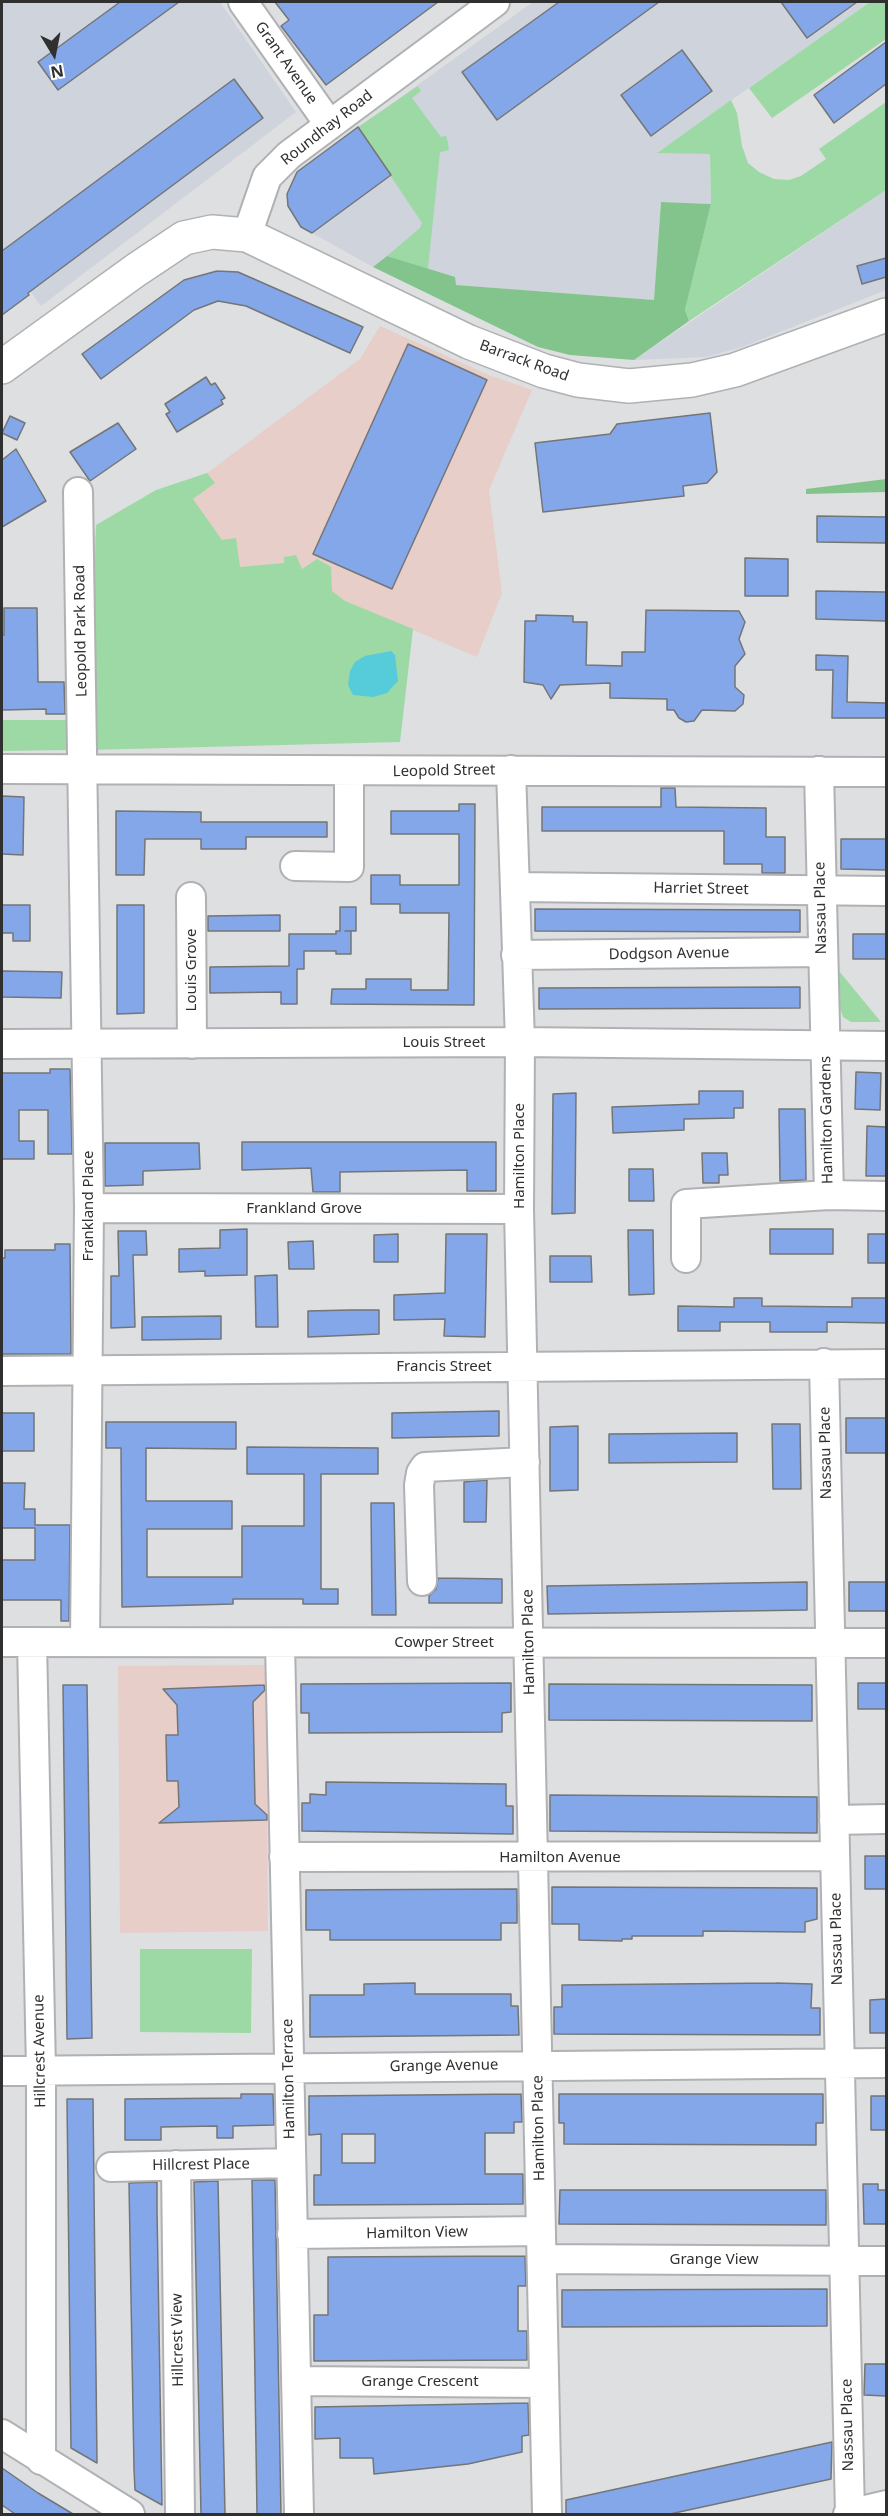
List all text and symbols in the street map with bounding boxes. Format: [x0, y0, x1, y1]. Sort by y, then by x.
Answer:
street label: Grant Avenue [251, 18, 321, 108]
north arrow [24, 24, 84, 84]
text: N [49, 60, 65, 84]
street label: Roundhay Road [278, 87, 376, 169]
street label: Barrack Road [477, 336, 571, 386]
street label: Leopold Park Road [71, 565, 91, 697]
street label: Leopold Street [393, 761, 495, 781]
street label: Nassau Place [811, 861, 831, 955]
street label: Harriet Street [653, 879, 749, 899]
street label: Louis Grove [183, 929, 201, 1011]
street label: Dodgson Avenue [609, 944, 729, 964]
street label: Louis Street [402, 1034, 486, 1052]
street label: Hamilton Gardens [817, 1056, 837, 1184]
street label: Hamilton Place [511, 1103, 529, 1209]
street label: Frankland Place [80, 1150, 98, 1262]
street label: Frankland Grove [246, 1200, 362, 1218]
street label: Francis Street [396, 1358, 492, 1376]
street label: Nassau Place [816, 1406, 836, 1500]
street label: Hamilton Place [519, 1589, 539, 1695]
street label: Cowper Street [394, 1634, 494, 1652]
street label: Hamilton Avenue [499, 1849, 621, 1867]
street label: Nassau Place [827, 1892, 847, 1986]
street label: Hillcrest Avenue [30, 1994, 50, 2108]
street label: Hamilton Terrace [279, 2018, 299, 2140]
street label: Grange Avenue [389, 2056, 499, 2076]
street label: Hamilton Place [529, 2075, 549, 2181]
street label: Hillcrest Place [152, 2155, 250, 2175]
street label: Hamilton View [366, 2223, 468, 2243]
street label: Grange View [670, 2251, 758, 2269]
street label: Hillcrest View [168, 2293, 188, 2387]
street label: Grange Crescent [361, 2373, 479, 2391]
street label: Nassau Place [838, 2378, 858, 2472]

